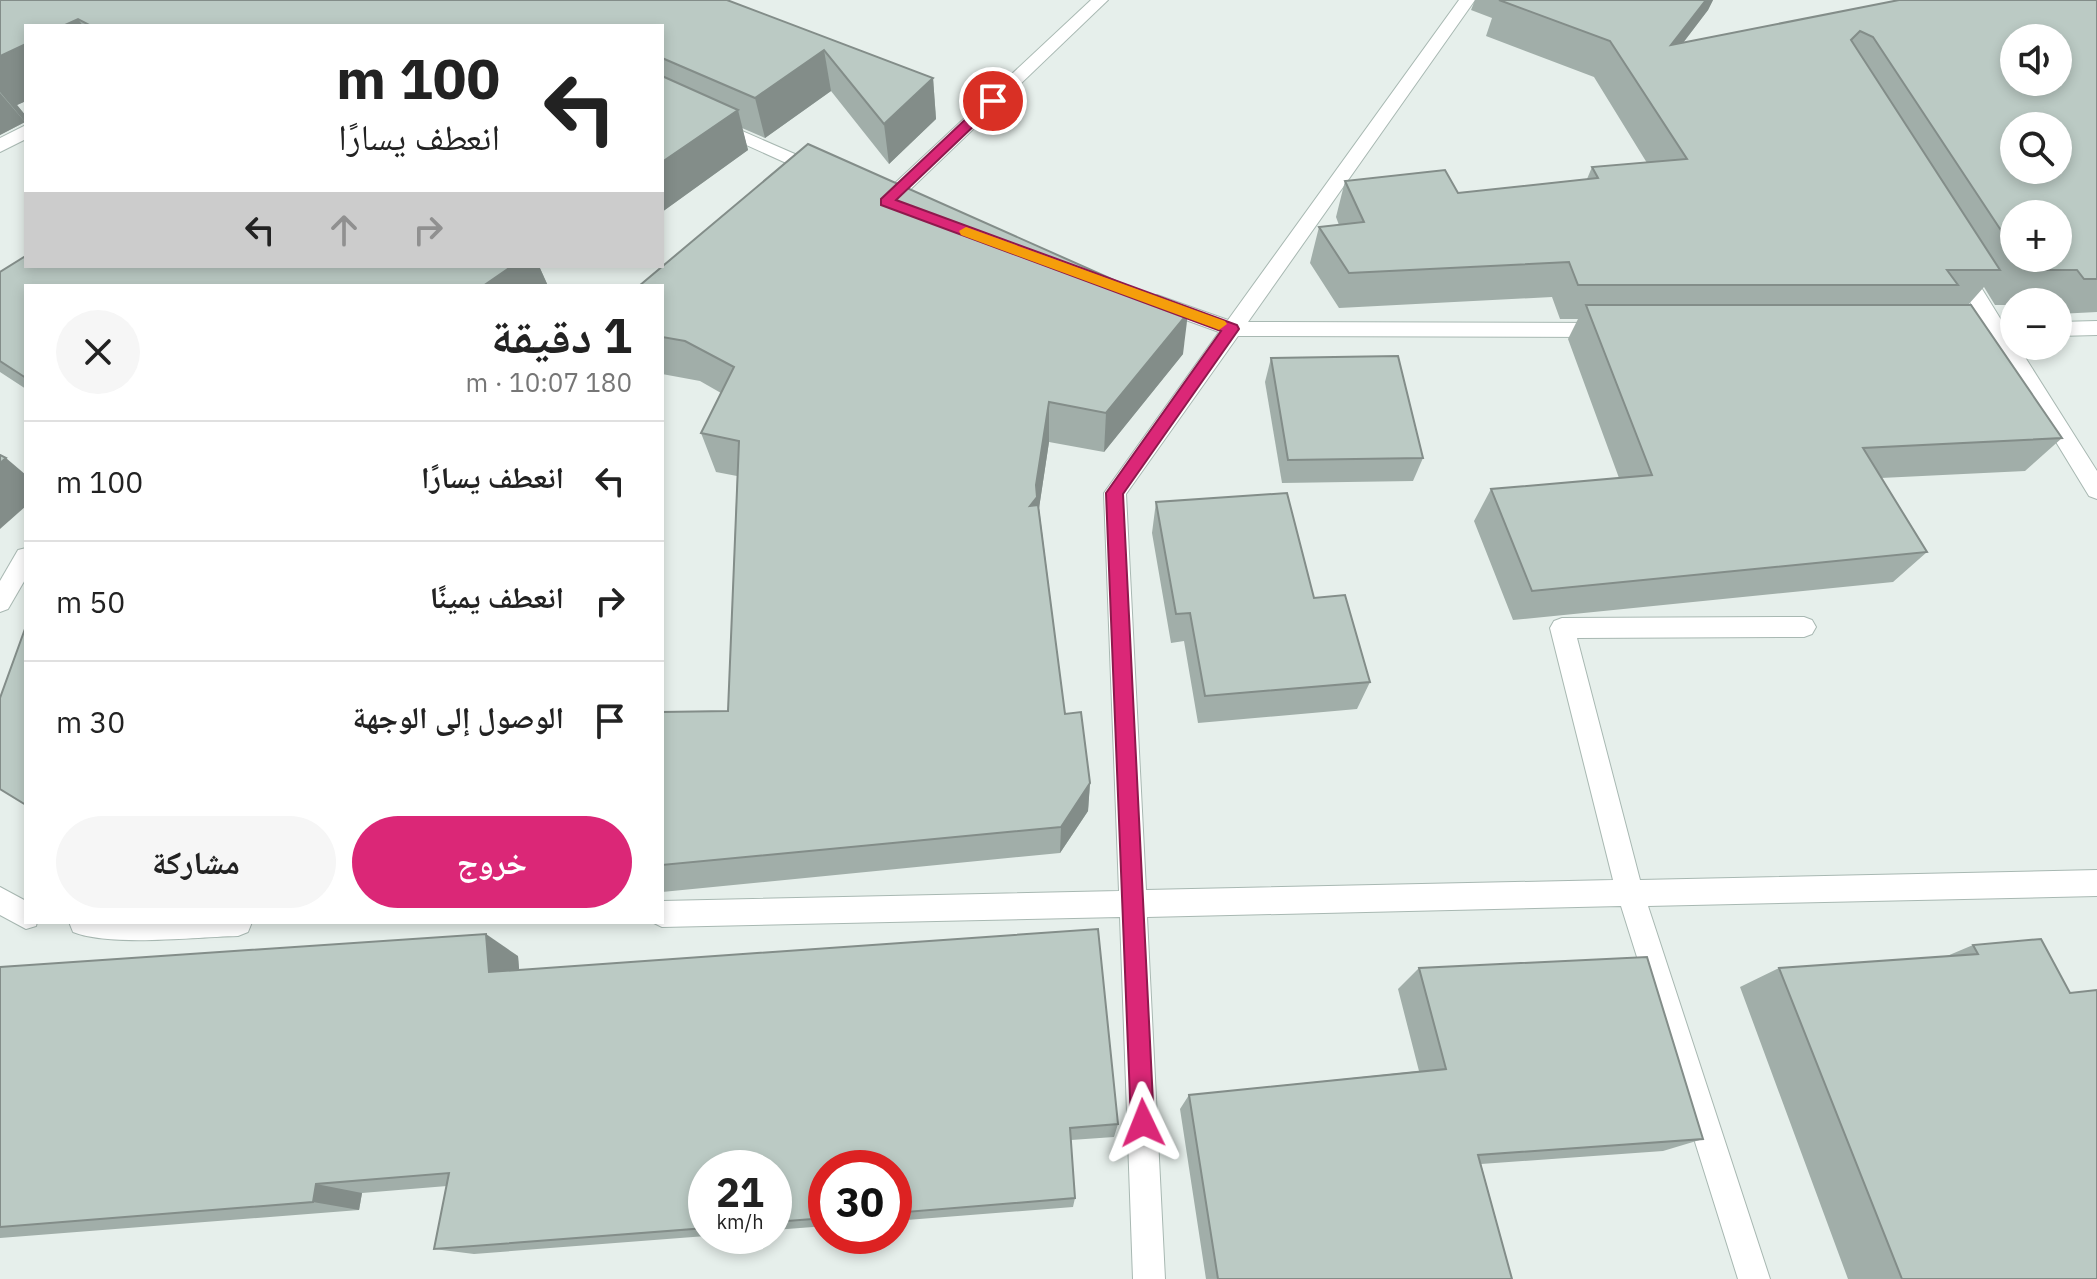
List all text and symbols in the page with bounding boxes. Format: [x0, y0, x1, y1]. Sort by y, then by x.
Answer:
map controls [2000, 24, 2072, 360]
button: sound [2000, 24, 2072, 96]
text: 100 m [336, 42, 500, 114]
icon: left [528, 56, 632, 160]
pin [959, 67, 1027, 135]
icon: arrive [971, 79, 1015, 123]
button: search [2000, 112, 2072, 184]
text: انعطف يسارًا [338, 113, 500, 160]
button: + [2000, 200, 2072, 272]
icon: left [238, 208, 282, 252]
icon: ahead [322, 208, 366, 252]
icon: right [406, 208, 450, 252]
button: − [2000, 288, 2072, 360]
text: 1 دقيقة [491, 304, 632, 366]
button: close [56, 310, 140, 394]
text: 180 m · 10:07 [466, 365, 632, 399]
text: انعطف يسارًا [421, 457, 564, 496]
icon: left [588, 459, 632, 503]
text: 100 m [56, 462, 143, 501]
text: انعطف يمينًا [430, 577, 564, 616]
icon: right [588, 579, 632, 623]
text: 50 m [56, 582, 125, 621]
text: الوصول إلى الوجهة [353, 697, 564, 736]
icon: arrive [588, 699, 632, 743]
text: 30 m [56, 702, 125, 741]
button: مشاركة [56, 816, 336, 908]
button: خروج [352, 816, 632, 908]
position arrow [1101, 1081, 1185, 1165]
speed limit sign: 30 [808, 1150, 912, 1254]
text: 21 [716, 1166, 764, 1218]
text: km/h [716, 1208, 764, 1235]

